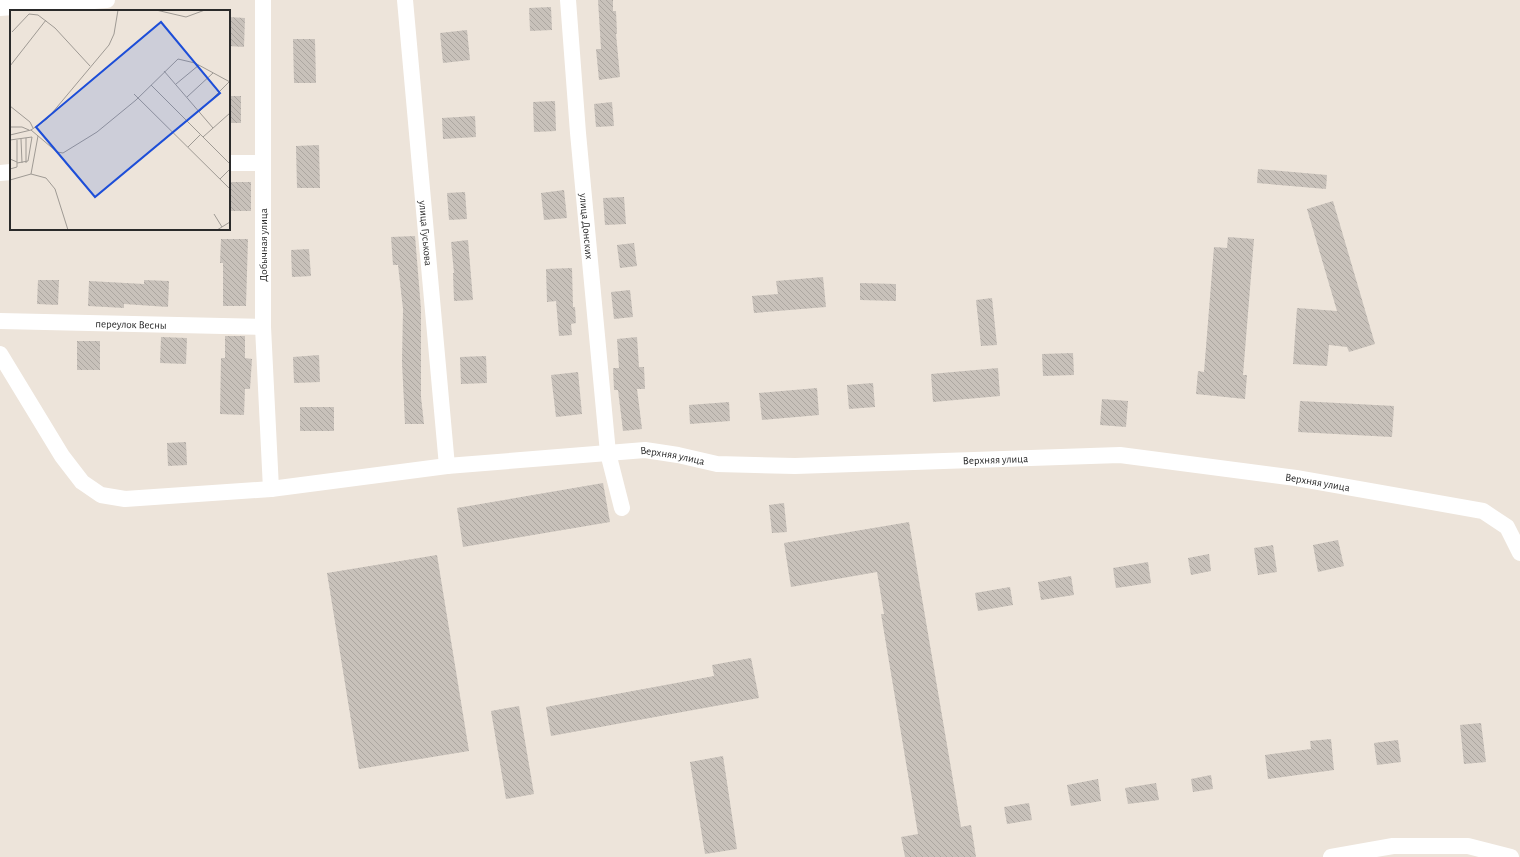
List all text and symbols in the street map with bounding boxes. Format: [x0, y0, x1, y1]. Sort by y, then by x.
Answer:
inset map [10, 10, 230, 230]
street label: улица Донских [578, 192, 595, 260]
street label: улица Гуськова [417, 199, 434, 266]
street label: Добычная улица [258, 208, 269, 282]
street label: переулок Весны [95, 318, 167, 331]
street label: Верхняя улица [640, 445, 706, 467]
street label: Верхняя улица [963, 453, 1028, 466]
street label: Верхняя улица [1284, 472, 1351, 493]

